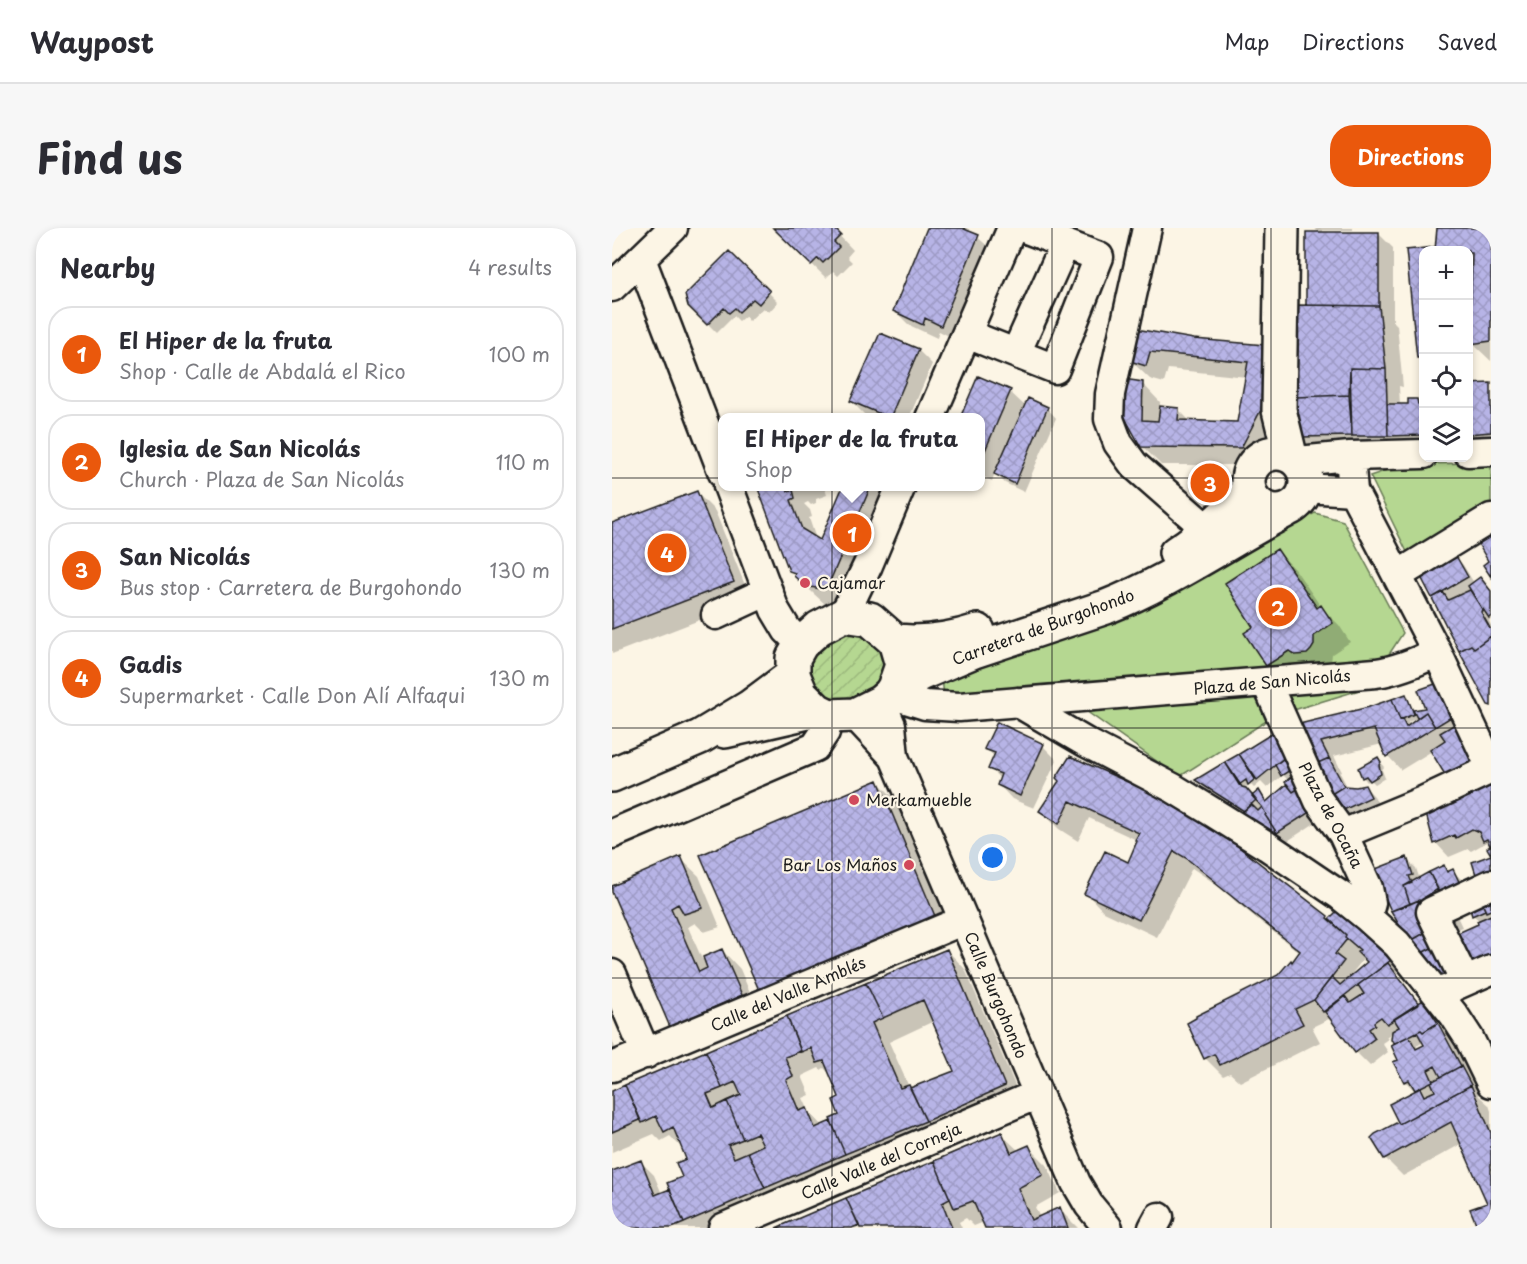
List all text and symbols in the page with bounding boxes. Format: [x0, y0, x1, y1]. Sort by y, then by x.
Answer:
text: Waypost [30, 20, 154, 63]
text: Map [1224, 25, 1269, 57]
text: Directions [1302, 25, 1404, 57]
text: Saved [1437, 25, 1497, 57]
text: Find us [36, 125, 183, 188]
button: Directions [1330, 125, 1491, 187]
map controls [1419, 246, 1473, 462]
button: + [1419, 246, 1473, 300]
text: Nearby [60, 248, 155, 287]
text: 4 results [468, 252, 552, 282]
button: − [1419, 300, 1473, 354]
text: El Hiper de la fruta [119, 323, 332, 356]
text: 1 [77, 339, 86, 369]
text: 100 m [489, 339, 550, 369]
button: locate [1419, 354, 1473, 408]
text: Shop · Calle de Abdalá el Rico [119, 356, 406, 386]
button: layers [1419, 408, 1473, 462]
popup [718, 413, 985, 491]
text: El Hiper de la fruta [745, 421, 958, 454]
text: Iglesia de San Nicolás [119, 431, 361, 464]
text: 2 [74, 447, 89, 477]
text: 110 m [496, 447, 550, 477]
text: Shop [745, 454, 793, 484]
pin: 3 [1190, 460, 1230, 506]
text: Church · Plaza de San Nicolás [119, 464, 404, 494]
pin: 1 [832, 510, 872, 556]
pin: 4 [648, 530, 686, 576]
text: San Nicolás [119, 539, 250, 572]
text: 3 [75, 555, 88, 585]
text: 130 m [490, 555, 550, 585]
place label: Cajamar [817, 570, 886, 594]
text: Bus stop · Carretera de Burgohondo [119, 572, 462, 602]
marker: Cajamar [798, 576, 812, 590]
street label: Carretera de Burgohondo [948, 582, 1137, 670]
pin: 2 [1258, 584, 1298, 629]
text: Gadis [119, 647, 182, 680]
street label: Plaza de San Nicolás [1192, 662, 1351, 700]
text: 4 [75, 663, 88, 693]
text: 130 m [490, 663, 550, 693]
text: Supermarket · Calle Don Alí Alfaqui [119, 680, 465, 710]
street label: Plaza de Ocaña [1294, 757, 1370, 872]
place label: Merkamueble [866, 787, 972, 811]
marker: Merkamueble [847, 793, 861, 807]
your location [978, 843, 1007, 872]
place label: Bar Los Maños [782, 852, 897, 876]
marker: Bar Los Maños [902, 858, 916, 872]
street label: Calle Burgohondo [959, 927, 1035, 1062]
street label: Calle del Valle Amblés [706, 950, 869, 1037]
street label: Calle Valle del Corneja [797, 1115, 964, 1205]

